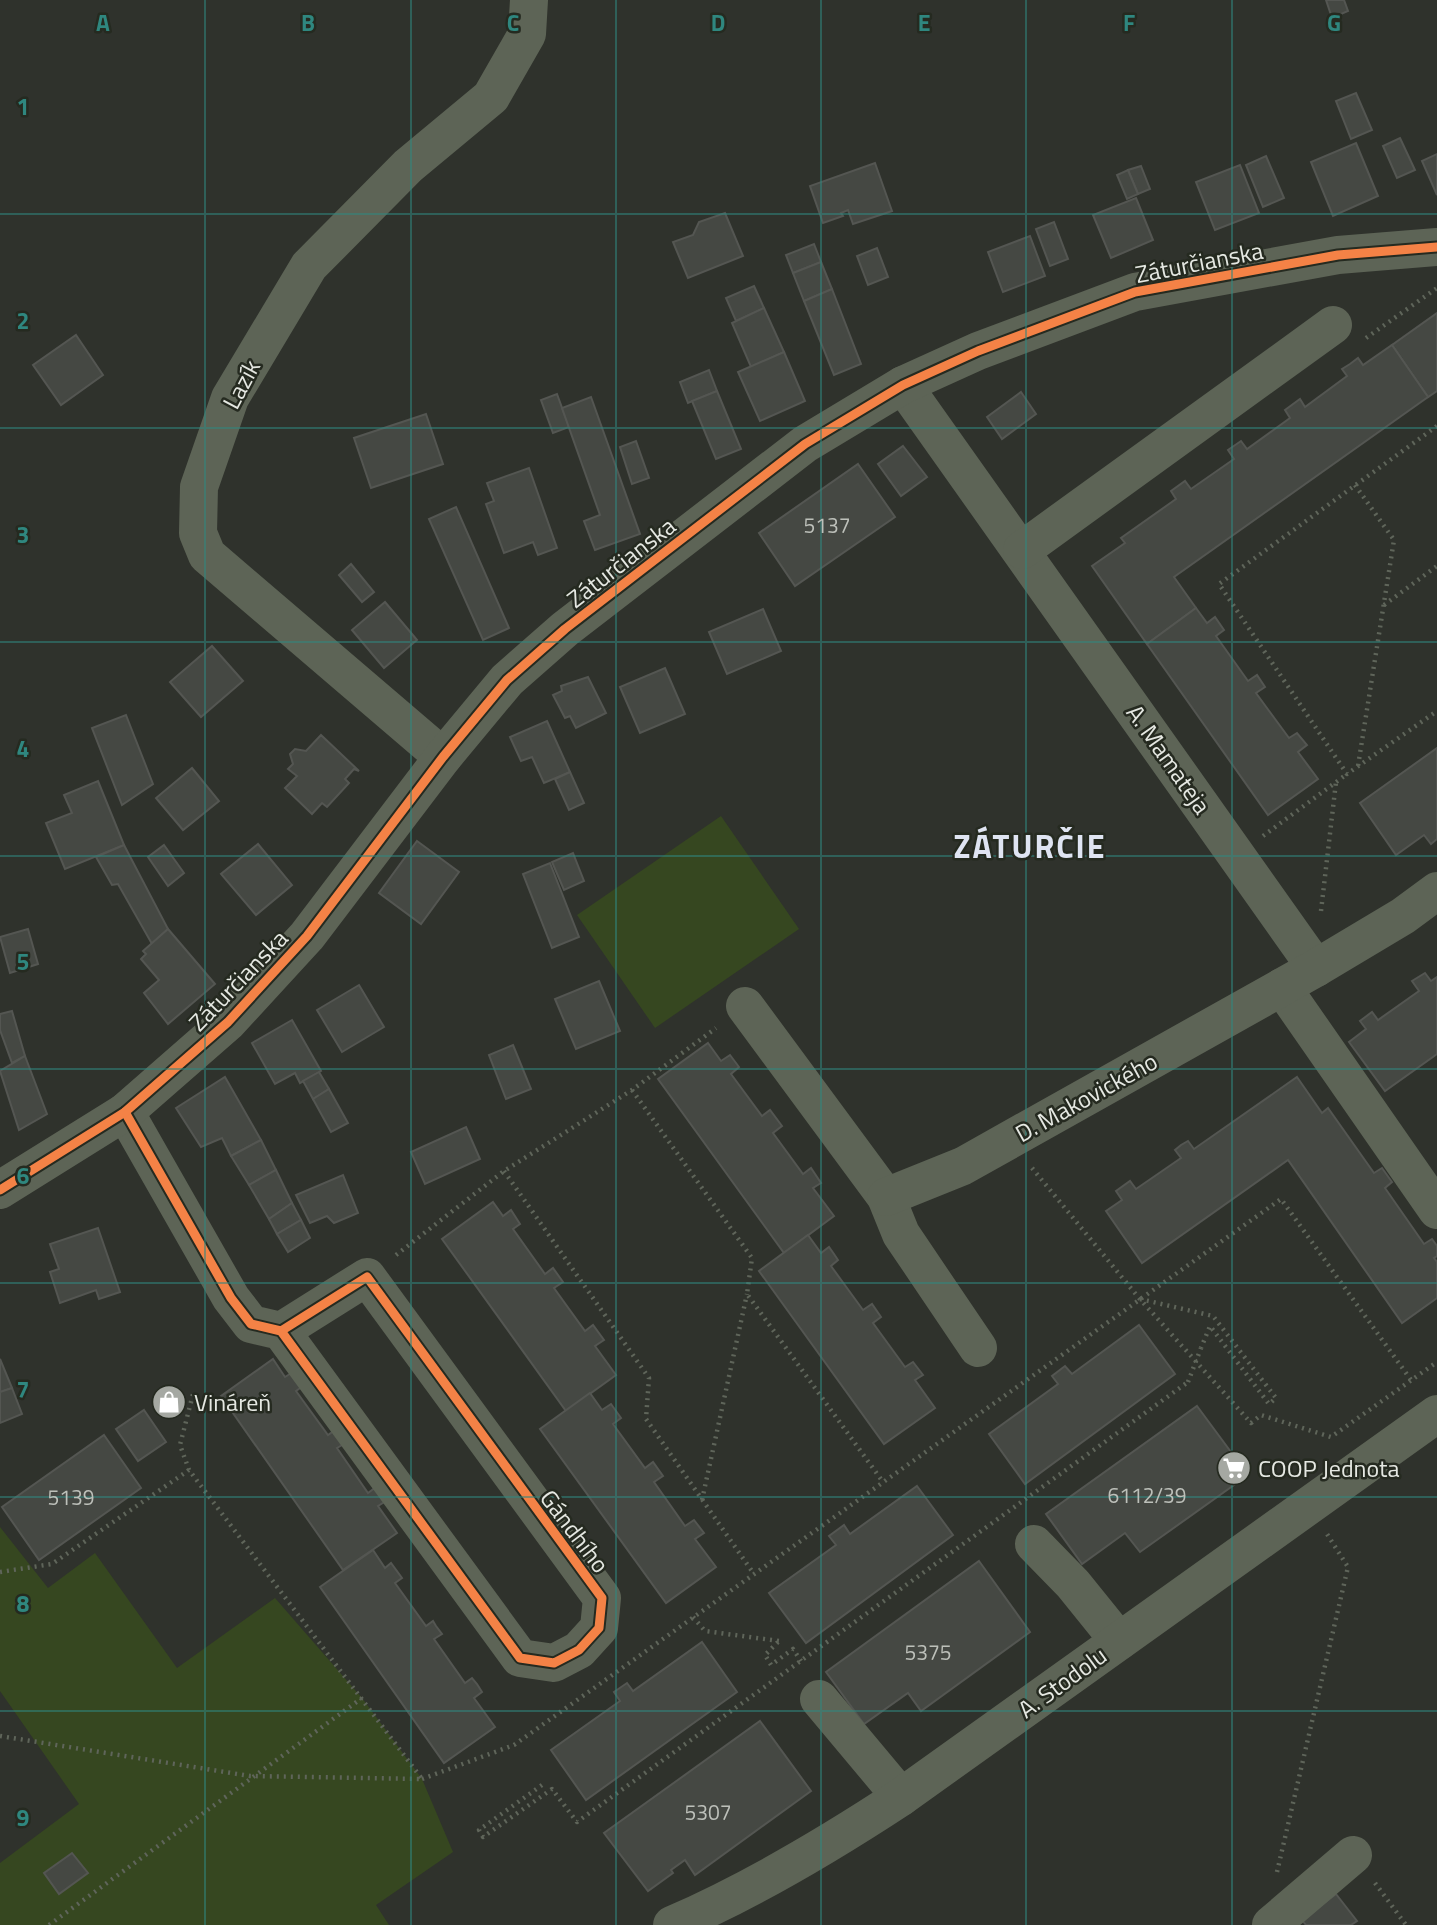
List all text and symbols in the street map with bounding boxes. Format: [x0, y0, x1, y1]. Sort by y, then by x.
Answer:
text: A [96, 5, 110, 40]
text: B [301, 5, 315, 40]
text: C [507, 5, 519, 40]
text: D [711, 5, 725, 40]
text: E [918, 5, 930, 40]
text: F [1123, 5, 1135, 40]
text: G [1327, 5, 1341, 40]
text: 1 [17, 89, 29, 124]
street label: Záturčianska [1132, 232, 1266, 292]
text: 2 [17, 303, 29, 338]
street label: Lazík [213, 352, 269, 415]
street label: Záturčianska [559, 508, 683, 616]
house number: 5137 [803, 509, 851, 541]
text: 3 [17, 517, 29, 552]
street label: A. Mamateja [1118, 697, 1220, 821]
text: 4 [17, 731, 29, 766]
district label: ZÁTURČIE [954, 822, 1106, 870]
street label: Záturčianska [180, 921, 296, 1039]
text: 5 [17, 944, 29, 979]
street label: D. Makovického [1008, 1043, 1164, 1151]
text: 6 [17, 1158, 30, 1193]
text: 7 [17, 1372, 29, 1407]
shop icon: Vináreň [150, 1383, 188, 1421]
place label: Vináreň [194, 1384, 271, 1420]
supermarket icon: COOP Jednota [1215, 1449, 1253, 1487]
place label: COOP Jednota [1258, 1450, 1400, 1486]
house number: 6112/39 [1107, 1479, 1187, 1511]
house number: 5139 [47, 1481, 95, 1513]
street label: Gándhího [532, 1482, 618, 1580]
text: 8 [17, 1586, 30, 1621]
house number: 5375 [904, 1636, 952, 1668]
street label: A. Stodolu [1010, 1637, 1114, 1727]
house number: 5307 [684, 1796, 732, 1828]
text: 9 [17, 1800, 30, 1835]

